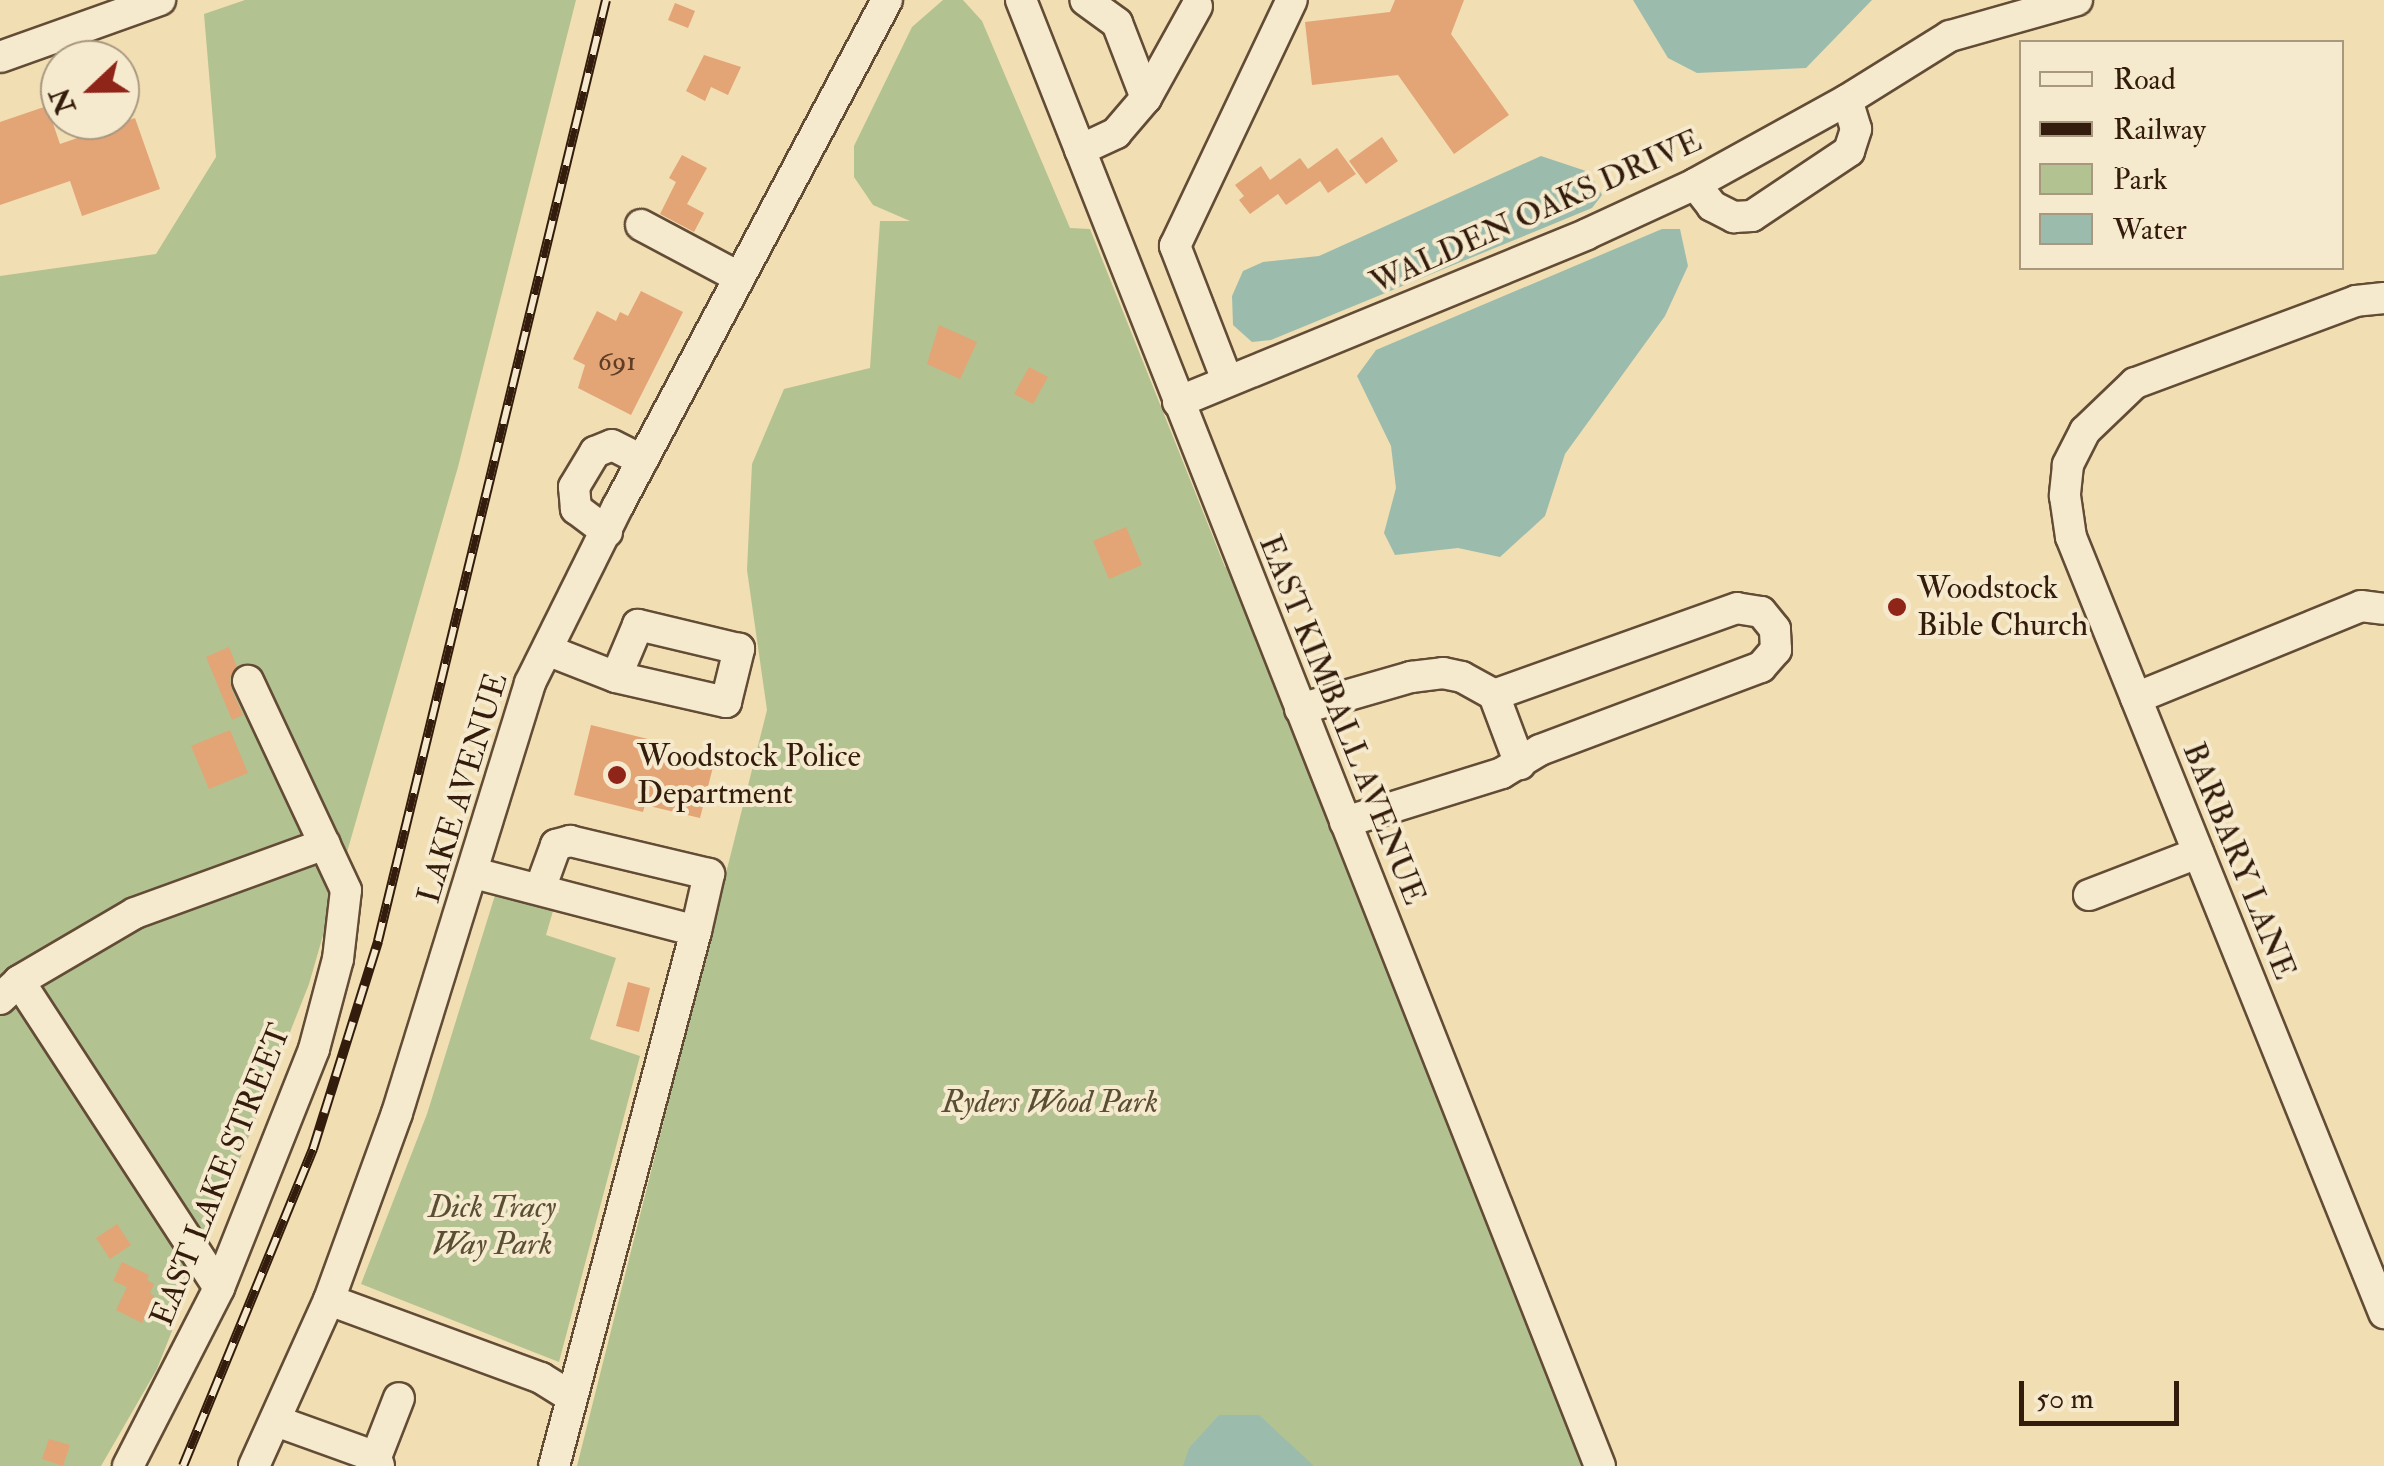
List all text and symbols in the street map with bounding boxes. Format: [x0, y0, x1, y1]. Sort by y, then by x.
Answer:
north arrow [40, 40, 140, 140]
legend [2019, 40, 2344, 270]
text: Road [2113, 61, 2176, 98]
text: N [43, 83, 85, 119]
text: Railway [2113, 111, 2206, 148]
street label: WALDEN OAKS DRIVE [1365, 122, 1707, 302]
text: Park [2113, 161, 2168, 198]
text: Water [2113, 211, 2187, 248]
house number: 691 [598, 345, 636, 379]
street label: EAST KIMBALL AVENUE [1250, 530, 1434, 910]
place label: Woodstock Bible Church [1917, 570, 2088, 645]
marker: Woodstock Bible Church [1886, 596, 1908, 618]
street label: LAKE AVENUE [410, 668, 516, 908]
street label: BARBARY LANE [2174, 737, 2304, 985]
place label: Woodstock Police Department [637, 738, 861, 813]
marker: Woodstock Police Department [606, 764, 628, 786]
street label: EAST LAKE STREET [143, 1018, 299, 1332]
park label: Ryders Wood Park [942, 1083, 1158, 1121]
park label: Dick Tracy Way Park [428, 1189, 556, 1264]
scale bar [2024, 1361, 2184, 1423]
text: 50 m [2036, 1380, 2094, 1417]

